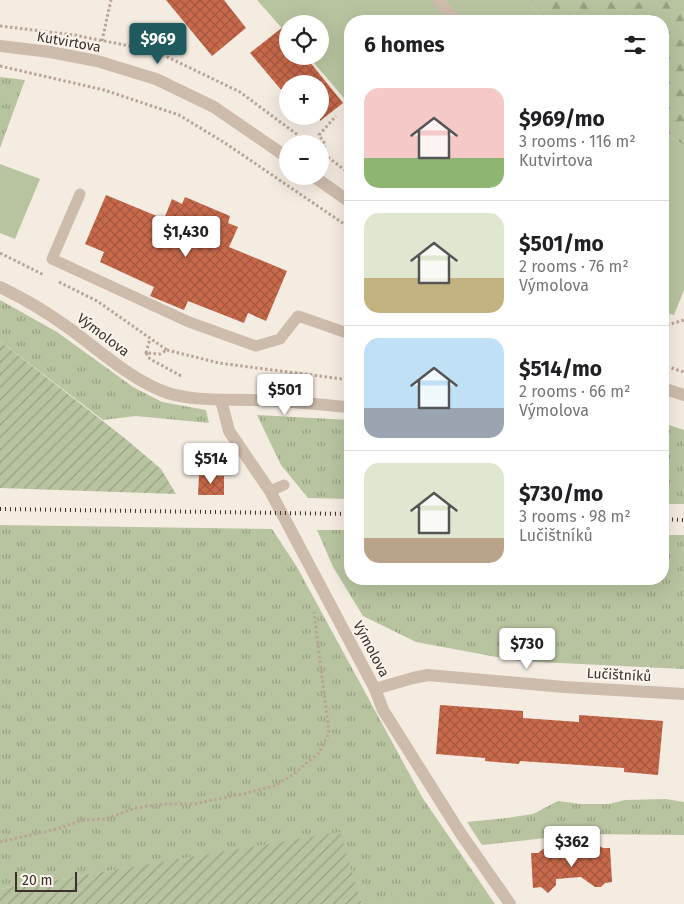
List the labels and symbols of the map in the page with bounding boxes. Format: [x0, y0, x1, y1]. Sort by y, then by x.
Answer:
pin: $969 [128, 22, 188, 65]
street label: Kutvirtova [36, 28, 102, 56]
pin: $1,430 [145, 216, 227, 258]
street label: Výmolova [73, 310, 133, 360]
pin: $501 [255, 374, 315, 416]
pin: $514 [181, 442, 241, 485]
street label: Výmolova [349, 618, 393, 680]
pin: $730 [497, 628, 557, 670]
street label: Lučištníků [586, 665, 652, 685]
pin: $362 [542, 826, 602, 868]
scale bar [15, 869, 78, 892]

